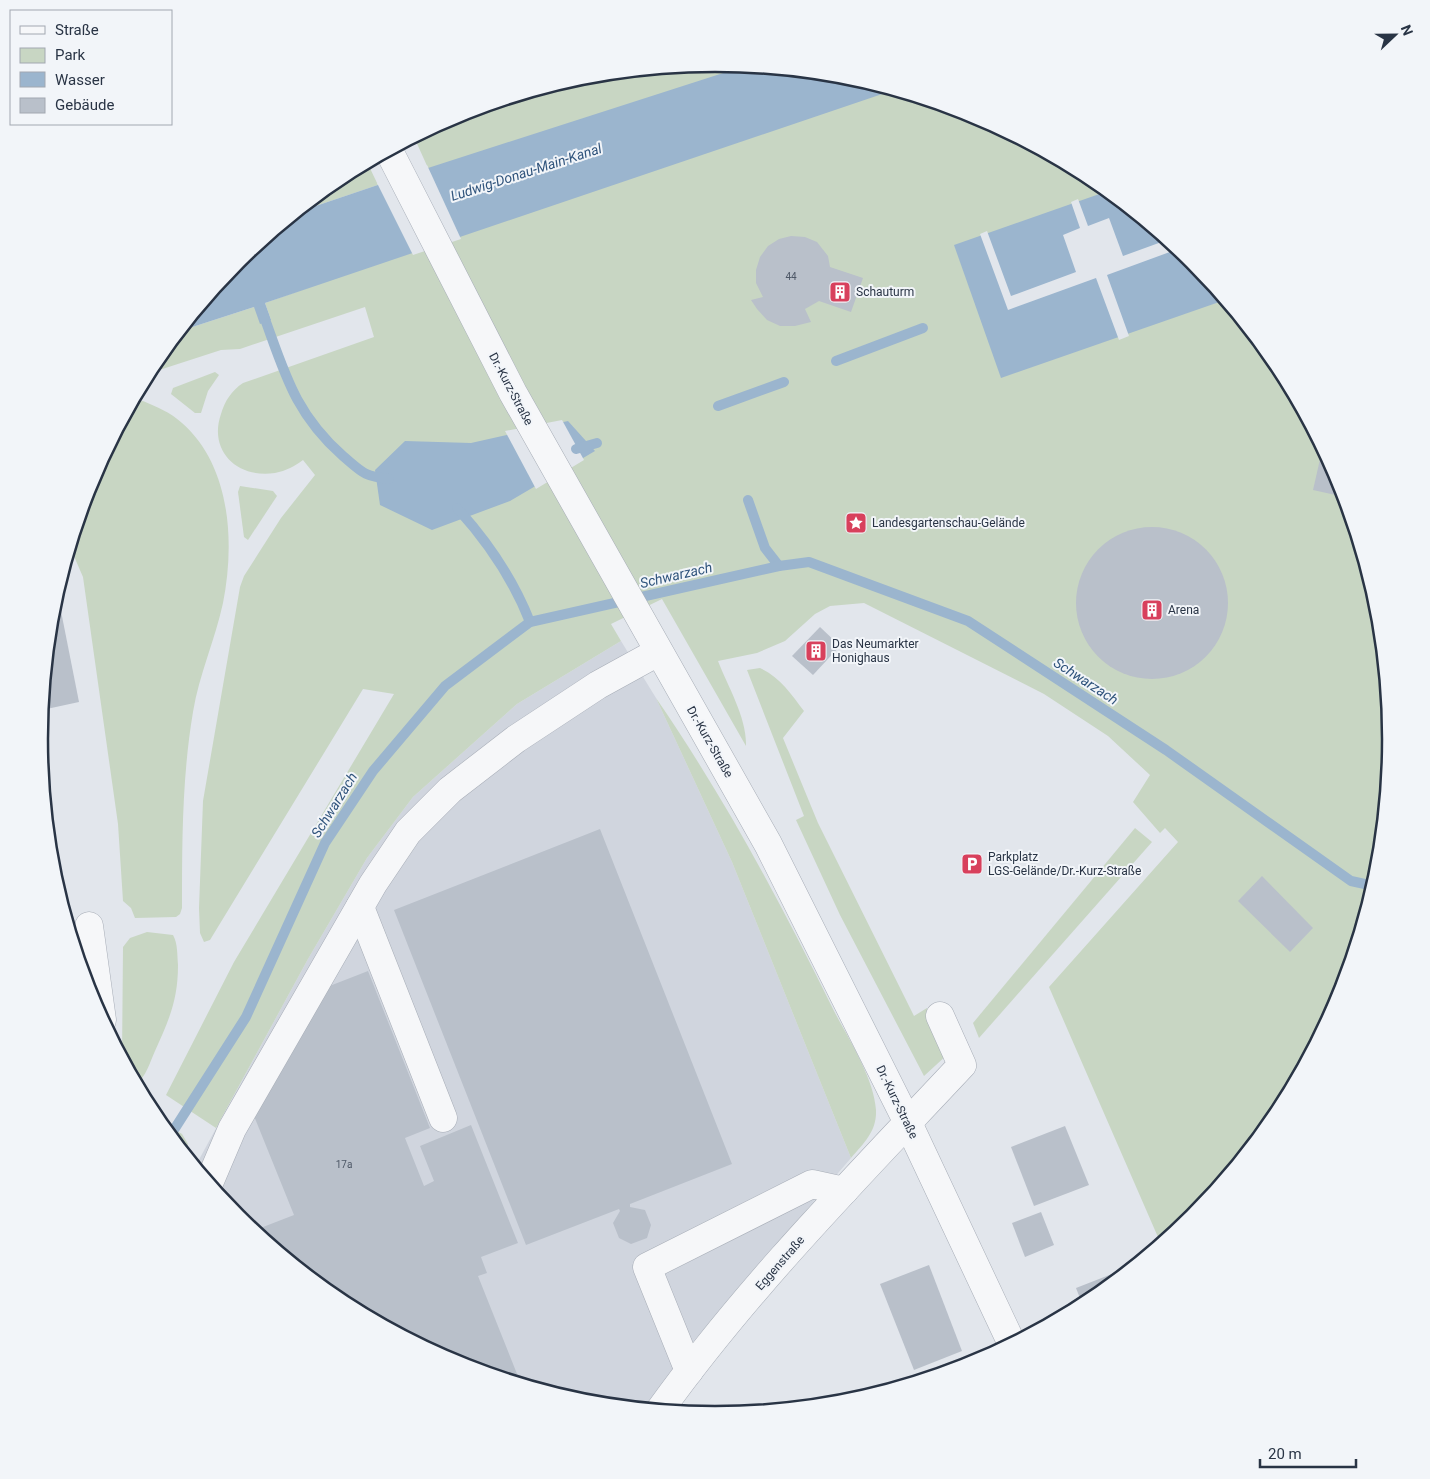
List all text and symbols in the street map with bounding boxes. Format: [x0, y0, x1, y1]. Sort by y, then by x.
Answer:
legend [10, 10, 172, 125]
north arrow [1370, 10, 1420, 60]
text: Straße [55, 21, 99, 39]
text: N [1398, 23, 1416, 38]
text: Park [55, 46, 86, 64]
text: Wasser [55, 71, 105, 89]
text: Gebäude [55, 96, 114, 114]
water label: Ludwig-Donau-Main-Kanal [449, 140, 604, 204]
house number: 44 [785, 271, 797, 282]
building icon: Schauturm [828, 280, 852, 304]
place label: Schauturm [856, 285, 914, 299]
street label: Dr.-Kurz-Straße [486, 350, 536, 428]
place icon: Landesgartenschau-Gelände [844, 511, 868, 535]
place label: Landesgartenschau-Gelände [872, 516, 1025, 530]
water label: Schwarzach [638, 559, 714, 591]
building icon: Arena [1140, 598, 1164, 622]
place label: Arena [1168, 603, 1199, 617]
place label: Das Neumarkter Honighaus [832, 637, 919, 665]
building icon: Das Neumarkter Honighaus [804, 639, 828, 663]
water label: Schwarzach [1051, 654, 1121, 708]
street label: Dr.-Kurz-Straße [684, 704, 736, 780]
water label: Schwarzach [308, 770, 360, 840]
place label: Parkplatz LGS-Gelände/Dr.-Kurz-Straße [988, 850, 1141, 878]
parking icon: Parkplatz LGS-Gelände/Dr.-Kurz-Straße [960, 852, 984, 876]
street label: Dr.-Kurz-Straße [873, 1063, 921, 1141]
house number: 17a [336, 1159, 352, 1170]
street label: Eggenstraße [753, 1233, 807, 1293]
scale bar [1260, 1436, 1356, 1468]
text: 20 m [1268, 1445, 1302, 1463]

